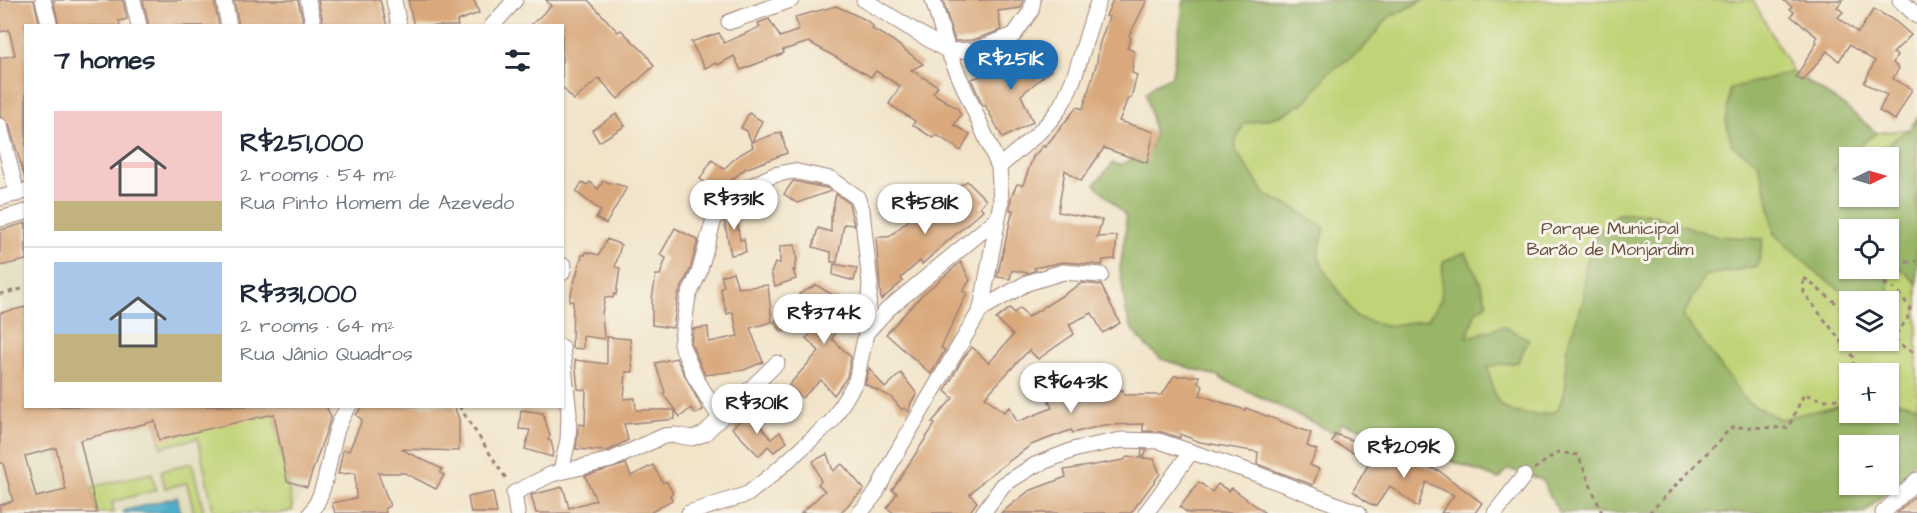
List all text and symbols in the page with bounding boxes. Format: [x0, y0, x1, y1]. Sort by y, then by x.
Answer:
pin: R$251K [962, 40, 1060, 91]
text: 7 homes [54, 42, 155, 78]
icon: filters [501, 44, 534, 77]
text: R$251K [978, 45, 1044, 73]
text: R$251,000 [240, 125, 363, 161]
icon: home [102, 135, 174, 207]
north arrow [1839, 147, 1899, 207]
map controls [1839, 147, 1899, 495]
text: 2 rooms · 54 m² [240, 161, 396, 189]
pin: R$331K [685, 180, 783, 231]
pin: R$581K [876, 184, 974, 235]
text: R$331K [704, 185, 764, 213]
text: Rua Pinto Homem de Azevedo [240, 189, 514, 217]
text: R$581K [891, 189, 959, 217]
park label: Parque Municipal Barão de Monjardim [1527, 216, 1693, 262]
button: locate [1839, 219, 1899, 279]
text: R$331,000 [240, 276, 357, 312]
icon: home [102, 286, 174, 358]
button: layers [1839, 291, 1899, 351]
pin: R$374K [775, 294, 873, 345]
text: R$374K [787, 299, 861, 327]
text: 2 rooms · 64 m² [240, 312, 395, 340]
text: Rua Jânio Quadros [240, 340, 413, 368]
pin: R$643K [1022, 363, 1120, 414]
button: + [1839, 363, 1899, 423]
text: R$643K [1034, 368, 1108, 396]
pin: R$301K [708, 384, 806, 435]
text: R$301K [726, 389, 788, 417]
pin: R$209K [1355, 428, 1453, 479]
text: R$209K [1368, 433, 1440, 461]
button: − [1839, 435, 1899, 495]

